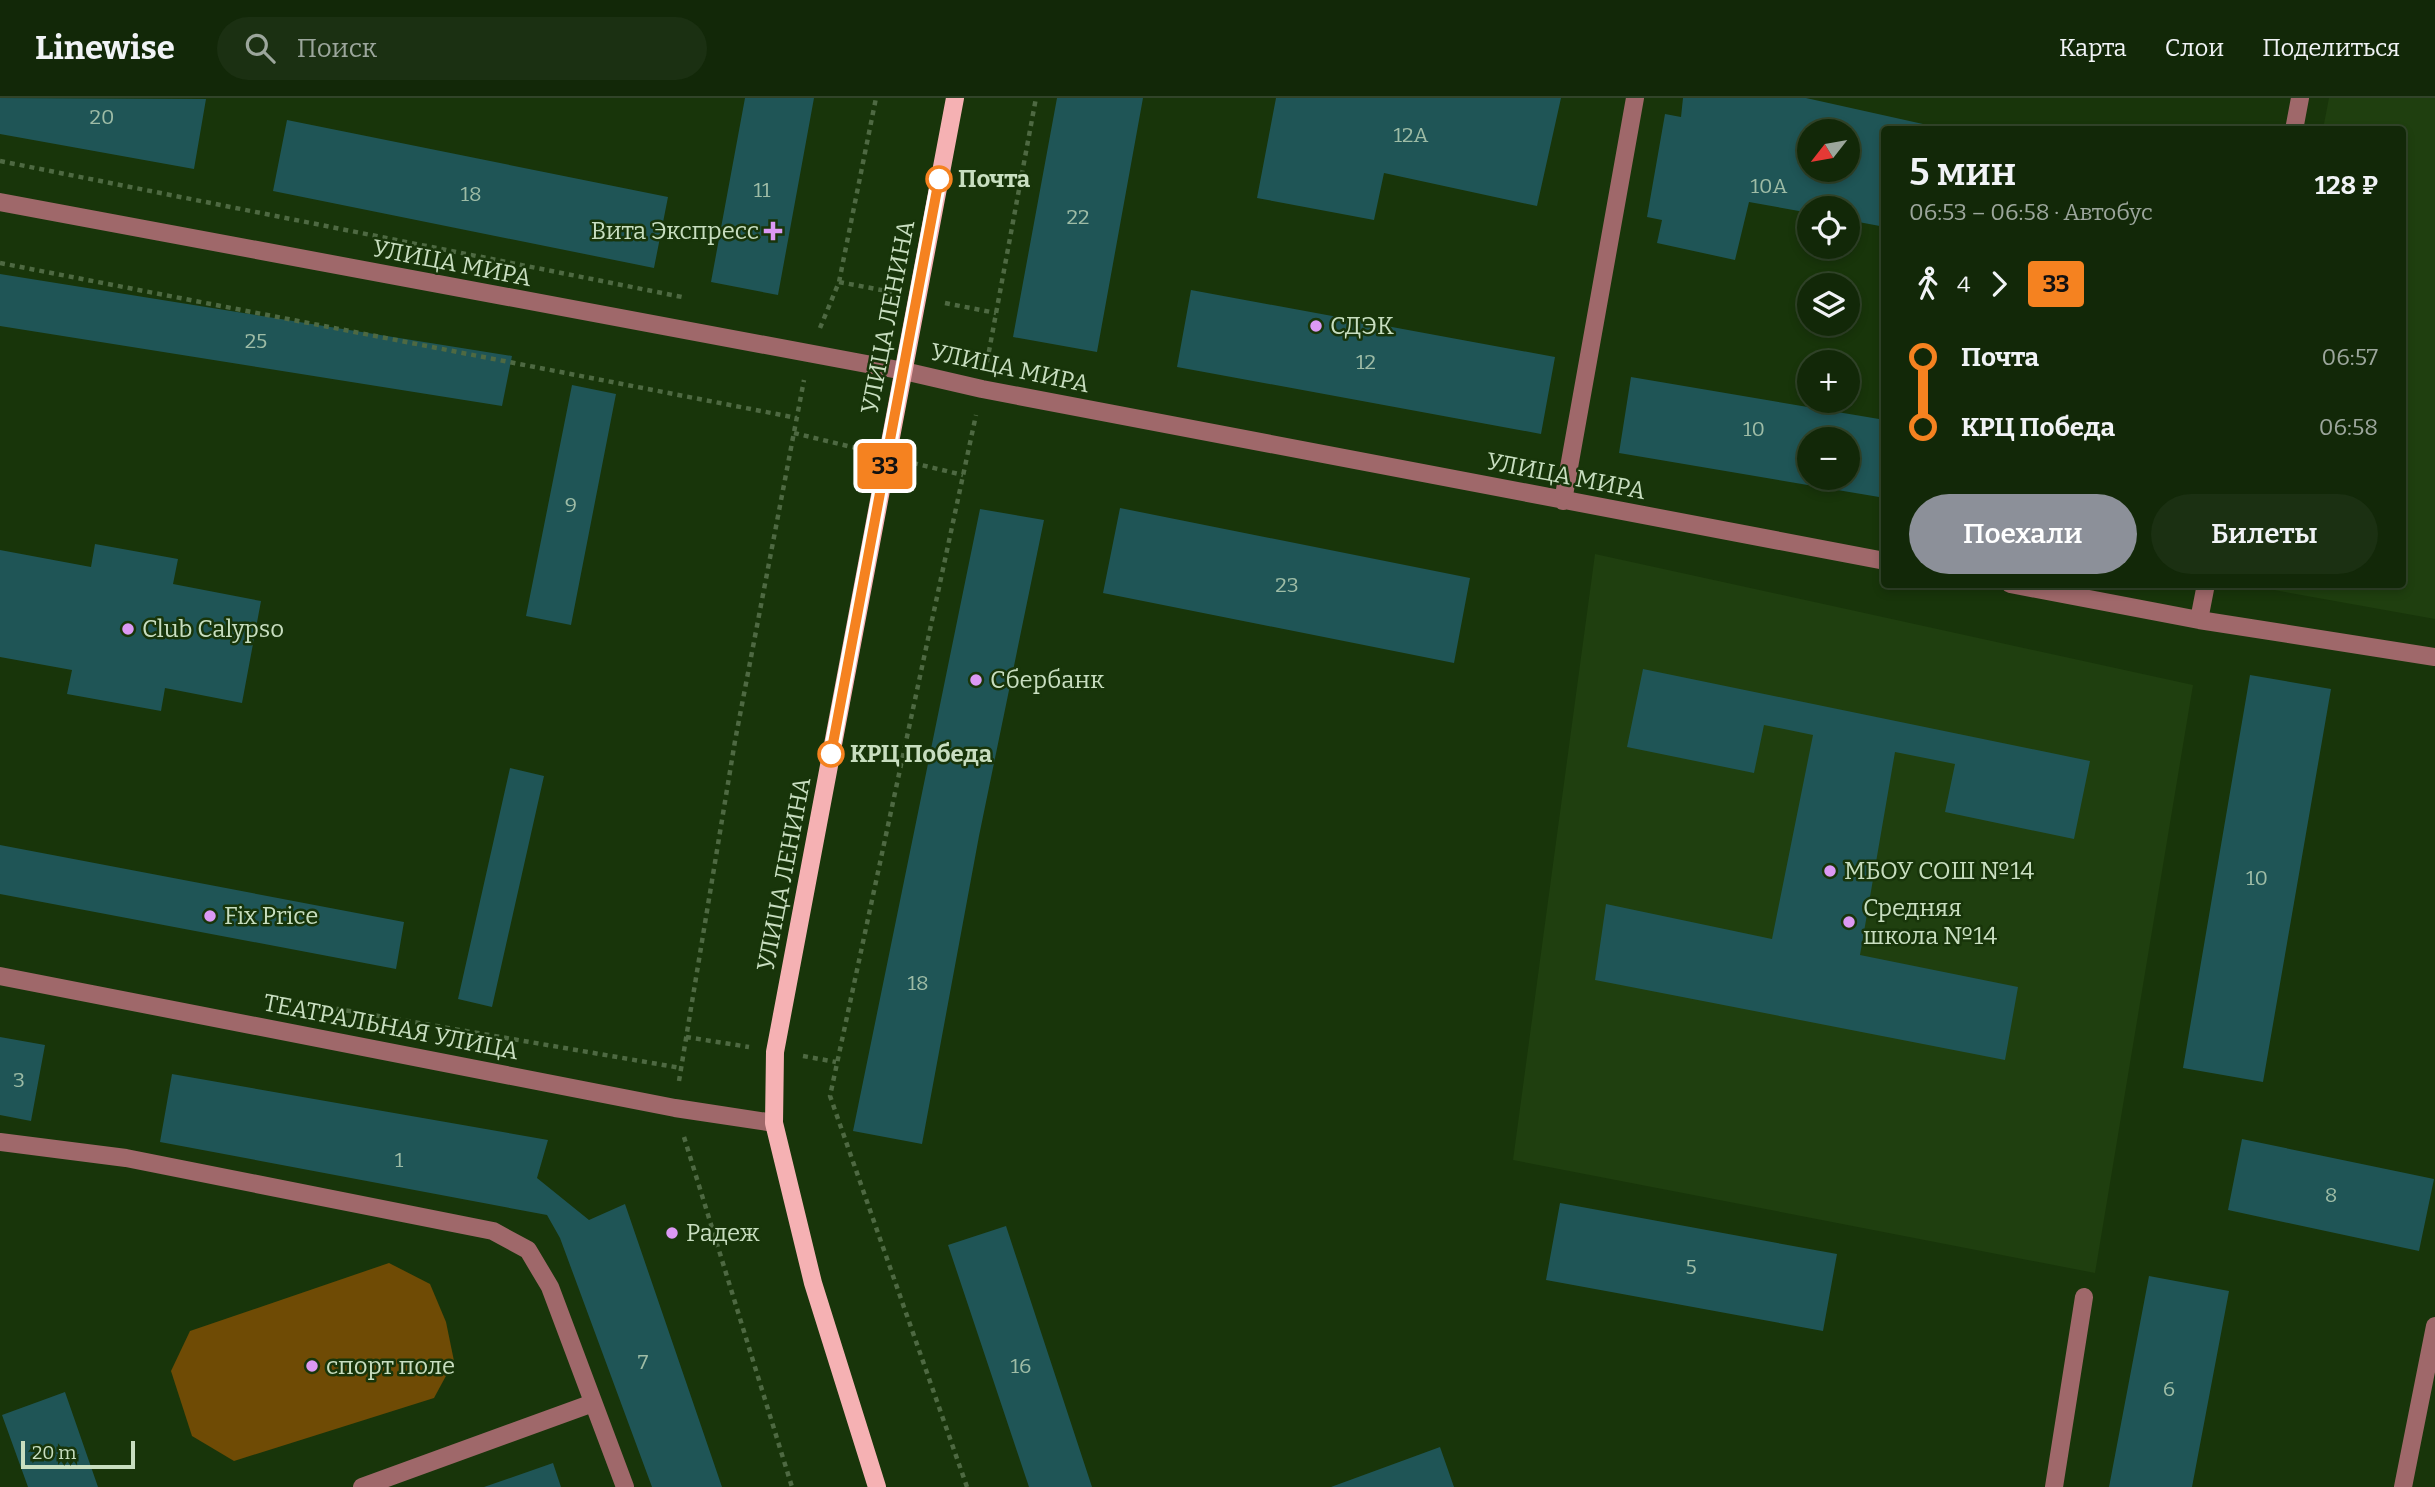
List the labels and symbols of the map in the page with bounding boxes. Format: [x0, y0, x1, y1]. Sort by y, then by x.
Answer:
house number: 20 [90, 104, 114, 130]
north arrow [1797, 119, 1860, 182]
house number: 12А [1394, 122, 1429, 148]
place label: Почта [958, 165, 1031, 193]
marker: Почта [926, 166, 952, 192]
house number: 10А [1751, 173, 1788, 199]
house number: 11 [753, 177, 771, 203]
house number: 18 [460, 181, 482, 207]
house number: 22 [1067, 204, 1089, 230]
place label: Вита Экспресс [591, 217, 759, 245]
street label: УЛИЦА ЛЕНИНА [856, 218, 920, 416]
marker: Вита Экспресс [765, 223, 781, 239]
street label: УЛИЦА МИРА [370, 234, 534, 292]
place label: СДЭК [1330, 312, 1394, 340]
marker: СДЭК [1308, 318, 1324, 334]
house number: 25 [245, 328, 267, 354]
street label: УЛИЦА МИРА [928, 338, 1092, 398]
house number: 12 [1356, 349, 1376, 375]
house number: 10 [1743, 416, 1765, 442]
line badge: 33 [854, 443, 917, 489]
street label: УЛИЦА МИРА [1484, 447, 1648, 505]
house number: 9 [565, 492, 577, 518]
house number: 23 [1275, 572, 1299, 598]
place label: Club Calypso [142, 615, 284, 643]
marker: Club Calypso [120, 621, 136, 637]
place label: Сбербанк [990, 666, 1104, 694]
marker: Сбербанк [968, 672, 984, 688]
place label: КРЦ Победа [850, 740, 993, 768]
marker: КРЦ Победа [818, 741, 844, 767]
street label: УЛИЦА ЛЕНИНА [752, 775, 816, 973]
place label: МБОУ СОШ №14 [1844, 857, 2034, 885]
marker: МБОУ СОШ №14 [1822, 863, 1838, 879]
house number: 10 [2246, 865, 2268, 891]
place label: Средняя школа №14 [1863, 894, 1997, 950]
place label: Fix Price [224, 902, 318, 930]
marker: Fix Price [202, 908, 218, 924]
marker: Средняя школа №14 [1841, 914, 1857, 930]
house number: 18 [907, 970, 929, 996]
street label: ТЕАТРАЛЬНАЯ УЛИЦА [261, 989, 521, 1065]
house number: 3 [13, 1067, 25, 1093]
house number: 1 [395, 1147, 404, 1173]
house number: 8 [2325, 1182, 2337, 1208]
place label: Радеж [686, 1219, 760, 1247]
marker: Радеж [664, 1225, 680, 1241]
house number: 5 [1685, 1254, 1697, 1280]
house number: 7 [638, 1349, 649, 1375]
place label: спорт поле [326, 1352, 455, 1380]
house number: 16 [1011, 1353, 1031, 1379]
marker: спорт поле [304, 1358, 320, 1374]
house number: 6 [2163, 1376, 2175, 1402]
scale bar [21, 1438, 135, 1470]

